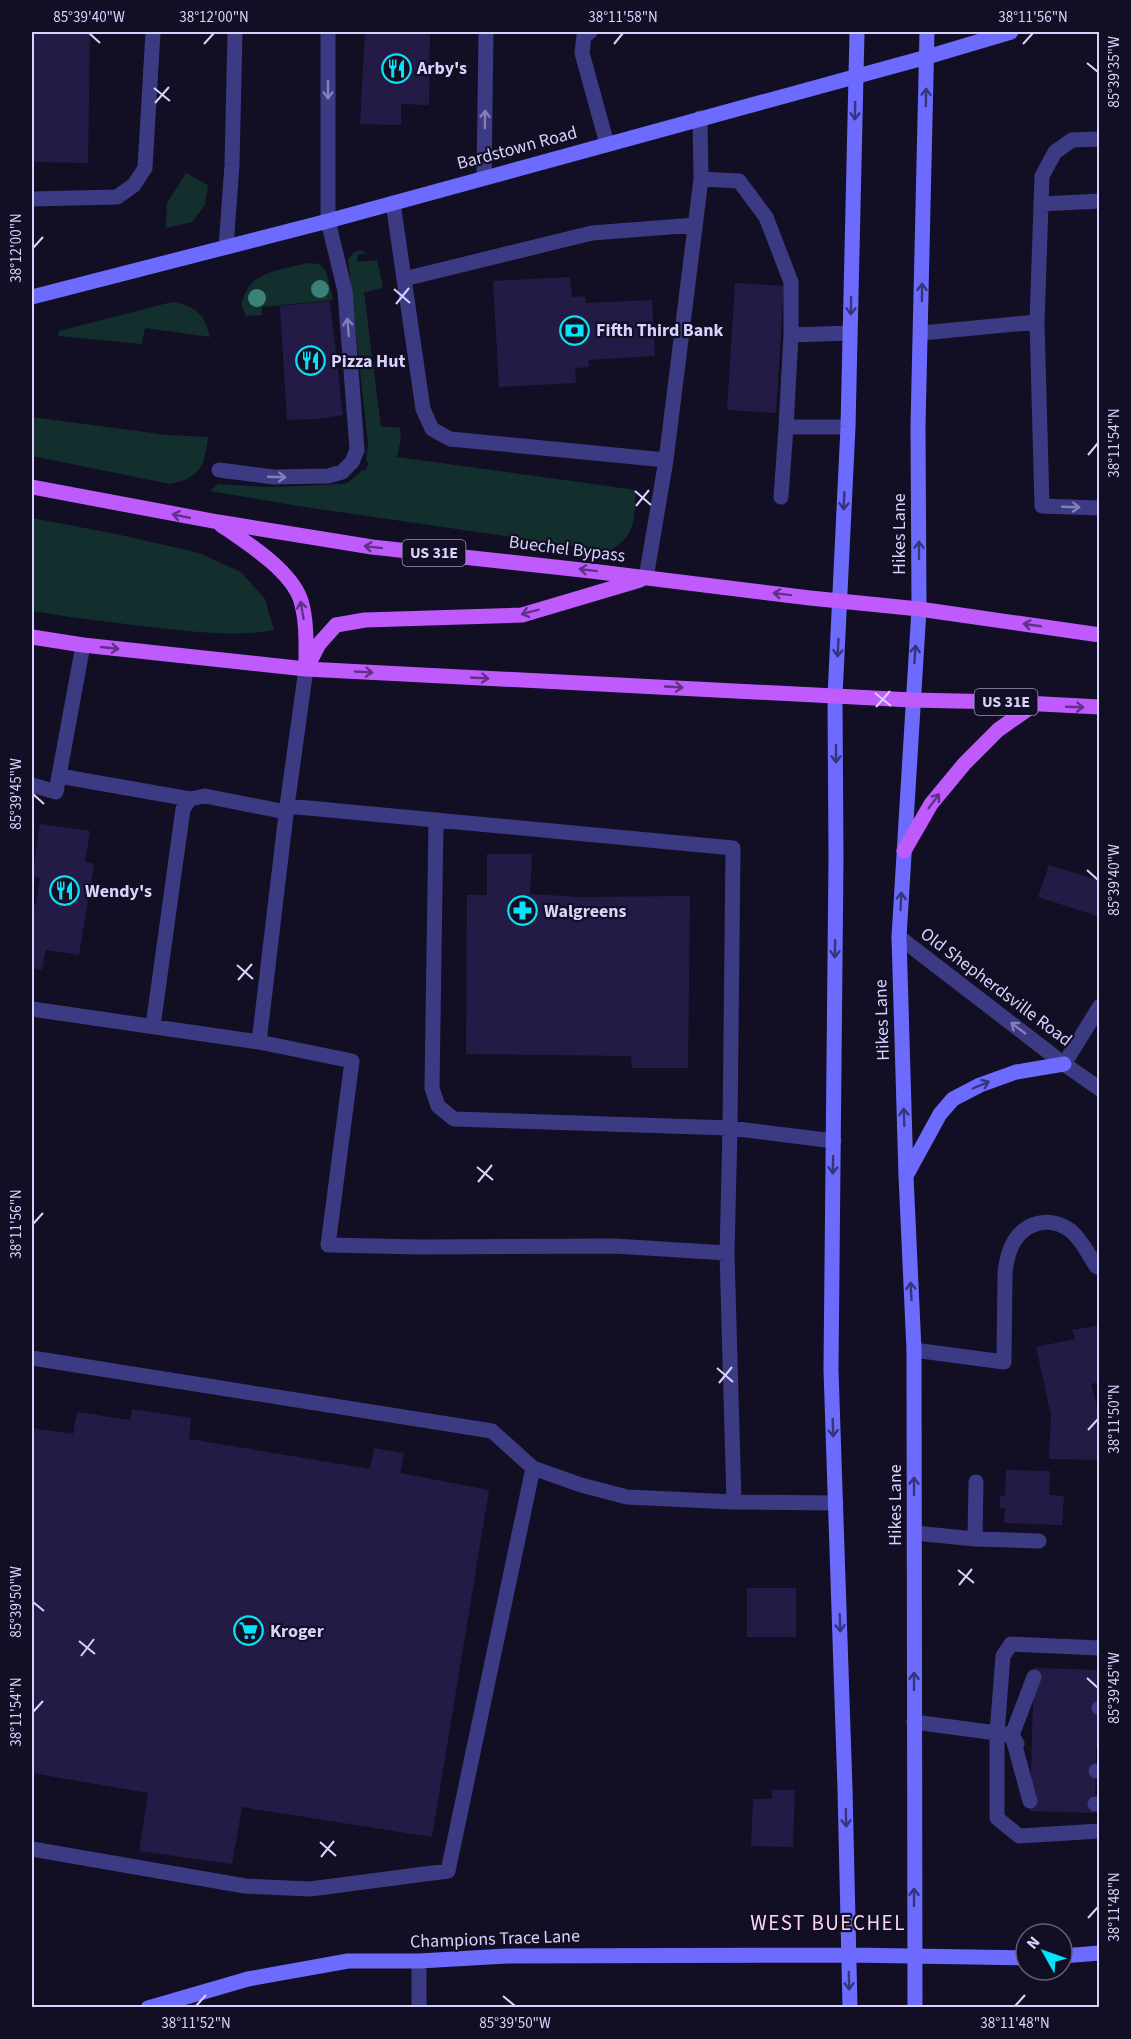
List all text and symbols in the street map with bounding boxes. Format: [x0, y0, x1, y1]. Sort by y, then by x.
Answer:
text: 85°39'40"W [53, 7, 125, 28]
text: 38°12'00"N [179, 7, 249, 28]
text: 38°11'58"N [588, 7, 658, 28]
text: 38°11'56"N [998, 7, 1068, 28]
text: 85°39'35"W [1104, 36, 1125, 108]
restaurant icon: Arby's [380, 52, 412, 84]
place label: Arby's [416, 56, 467, 81]
one-way arrow [322, 79, 334, 99]
one-way arrow [920, 88, 932, 108]
one-way arrow [850, 100, 861, 120]
one-way arrow [479, 110, 490, 130]
street label: Bardstown Road [454, 120, 580, 176]
text: 38°12'00"N [6, 213, 27, 283]
one-way arrow [917, 283, 928, 303]
one-way arrow [845, 295, 856, 315]
bank icon: Fifth Third Bank [559, 314, 591, 346]
one-way arrow [342, 318, 353, 338]
place label: Fifth Third Bank [596, 318, 723, 343]
restaurant icon: Pizza Hut [294, 345, 326, 377]
place label: Pizza Hut [331, 349, 405, 374]
text: 38°11'54"N [1104, 408, 1125, 478]
one-way arrow [266, 471, 286, 482]
one-way arrow [839, 490, 850, 510]
street label: Hikes Lane [887, 493, 912, 575]
one-way arrow [1060, 501, 1080, 513]
one-way arrow [172, 510, 191, 521]
street label: Buechel Bypass [507, 529, 627, 569]
road number: US 31E [402, 540, 466, 566]
one-way arrow [364, 541, 384, 552]
one-way arrow [913, 541, 925, 561]
one-way arrow [579, 565, 599, 576]
one-way arrow [772, 589, 792, 600]
one-way arrow [297, 601, 308, 621]
one-way arrow [521, 607, 540, 618]
one-way arrow [1023, 620, 1042, 631]
one-way arrow [832, 638, 843, 658]
one-way arrow [100, 643, 120, 654]
one-way arrow [910, 645, 921, 665]
one-way arrow [353, 666, 373, 677]
one-way arrow [469, 672, 489, 683]
one-way arrow [664, 681, 684, 692]
road number: US 31E [974, 689, 1038, 715]
one-way arrow [1065, 701, 1085, 712]
one-way arrow [830, 744, 842, 764]
text: 85°39'45"W [6, 758, 27, 830]
one-way arrow [928, 794, 940, 810]
text: 85°39'40"W [1104, 844, 1125, 916]
restaurant icon: Wendy's [48, 875, 80, 907]
place label: Wendy's [85, 879, 152, 904]
one-way arrow [896, 892, 907, 912]
pharmacy icon: Walgreens [507, 895, 539, 927]
place label: Walgreens [544, 899, 627, 924]
street label: Old Shepherdsville Road [915, 922, 1077, 1052]
one-way arrow [829, 939, 841, 959]
street label: Hikes Lane [868, 979, 896, 1061]
one-way arrow [1010, 1022, 1026, 1035]
one-way arrow [972, 1079, 990, 1090]
one-way arrow [898, 1108, 910, 1128]
one-way arrow [827, 1155, 839, 1175]
text: 38°11'56"N [6, 1189, 27, 1259]
one-way arrow [906, 1282, 917, 1302]
text: 38°11'50"N [1104, 1384, 1125, 1454]
one-way arrow [828, 1418, 839, 1438]
street label: Hikes Lane [883, 1464, 908, 1546]
one-way arrow [908, 1477, 920, 1497]
text: 85°39'50"W [6, 1566, 27, 1638]
one-way arrow [834, 1613, 845, 1633]
supermarket icon: Kroger [233, 1615, 265, 1647]
place label: Kroger [270, 1619, 325, 1644]
text: 85°39'45"W [1104, 1652, 1125, 1724]
one-way arrow [908, 1672, 920, 1692]
text: 38°11'54"N [6, 1677, 27, 1747]
one-way arrow [840, 1808, 852, 1828]
text: 38°11'48"N [1104, 1872, 1125, 1942]
one-way arrow [908, 1888, 920, 1908]
district label: WEST BUECHEL [750, 1908, 906, 1938]
north arrow [1014, 1922, 1074, 1982]
street label: Champions Trace Lane [410, 1924, 580, 1954]
text: N [1021, 1932, 1045, 1954]
one-way arrow [843, 1971, 855, 1991]
text: 38°11'52"N [161, 2013, 231, 2034]
text: 85°39'50"W [479, 2013, 551, 2034]
text: 38°11'48"N [980, 2013, 1050, 2034]

